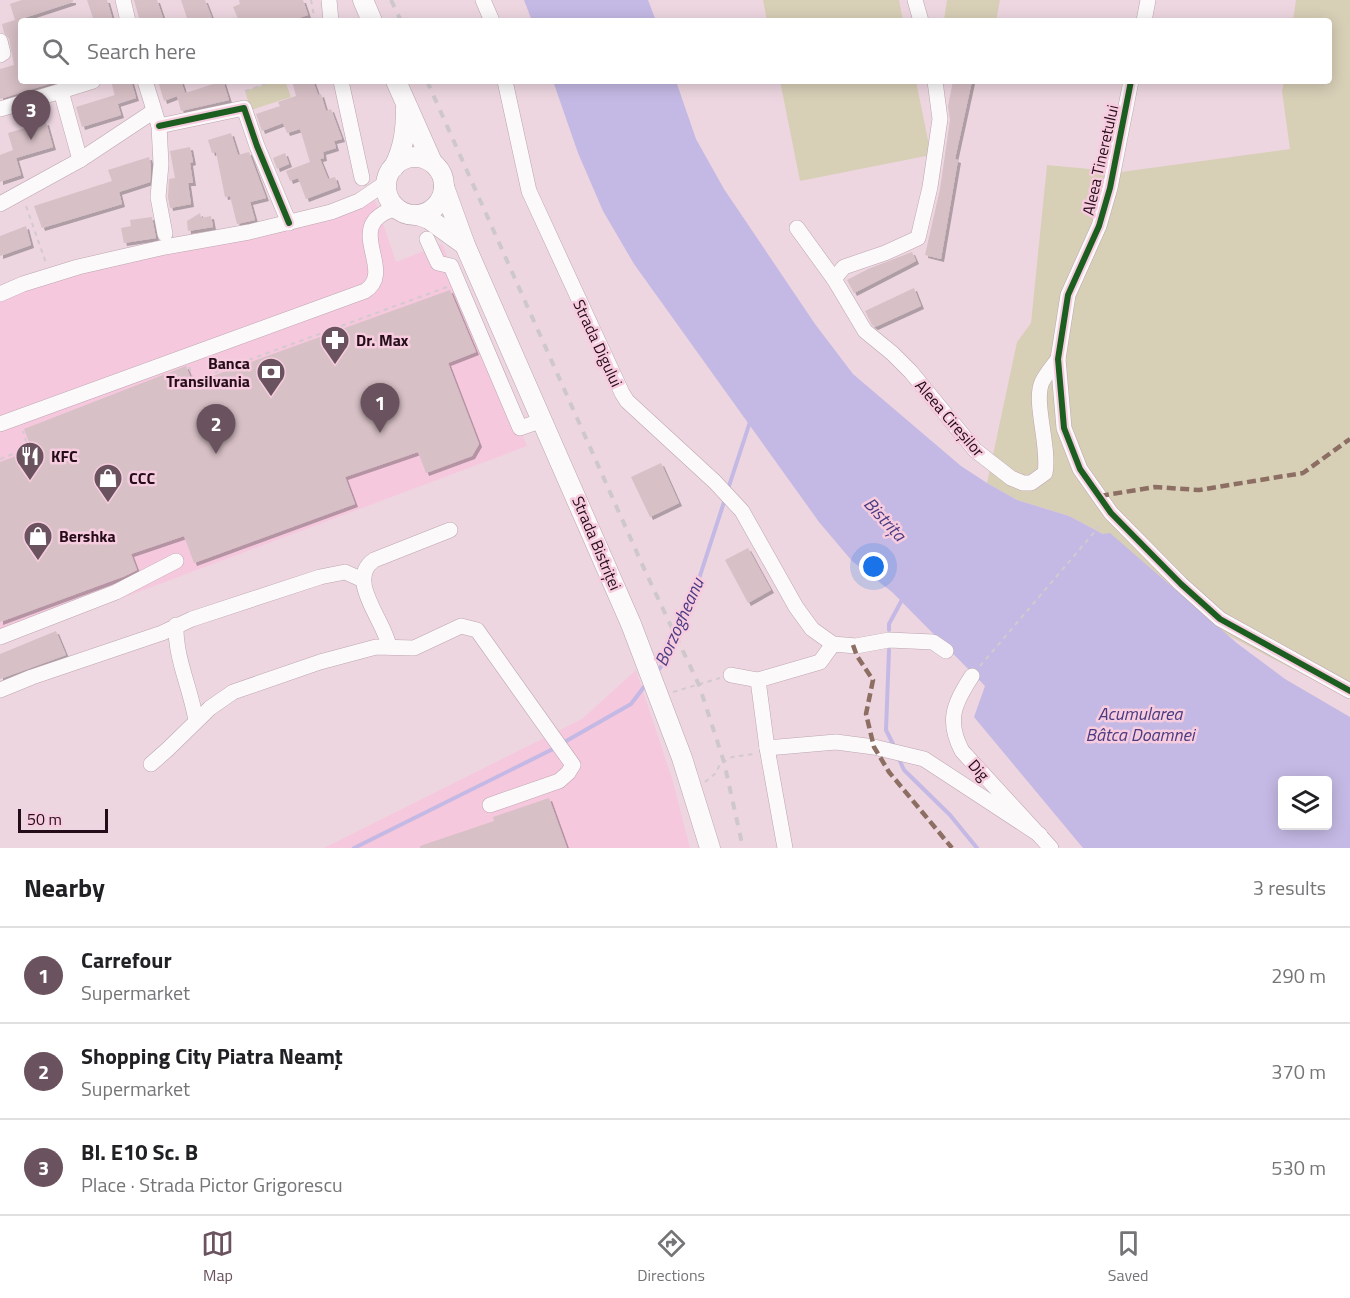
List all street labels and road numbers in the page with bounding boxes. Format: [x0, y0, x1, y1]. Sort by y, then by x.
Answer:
street label: Aleea Tineretului [1076, 102, 1124, 218]
street label: Strada Digului [567, 295, 629, 391]
street label: Aleea Cireșilor [910, 374, 991, 462]
street label: Strada Bistriței [566, 492, 628, 594]
street label: Dig [963, 754, 995, 786]

